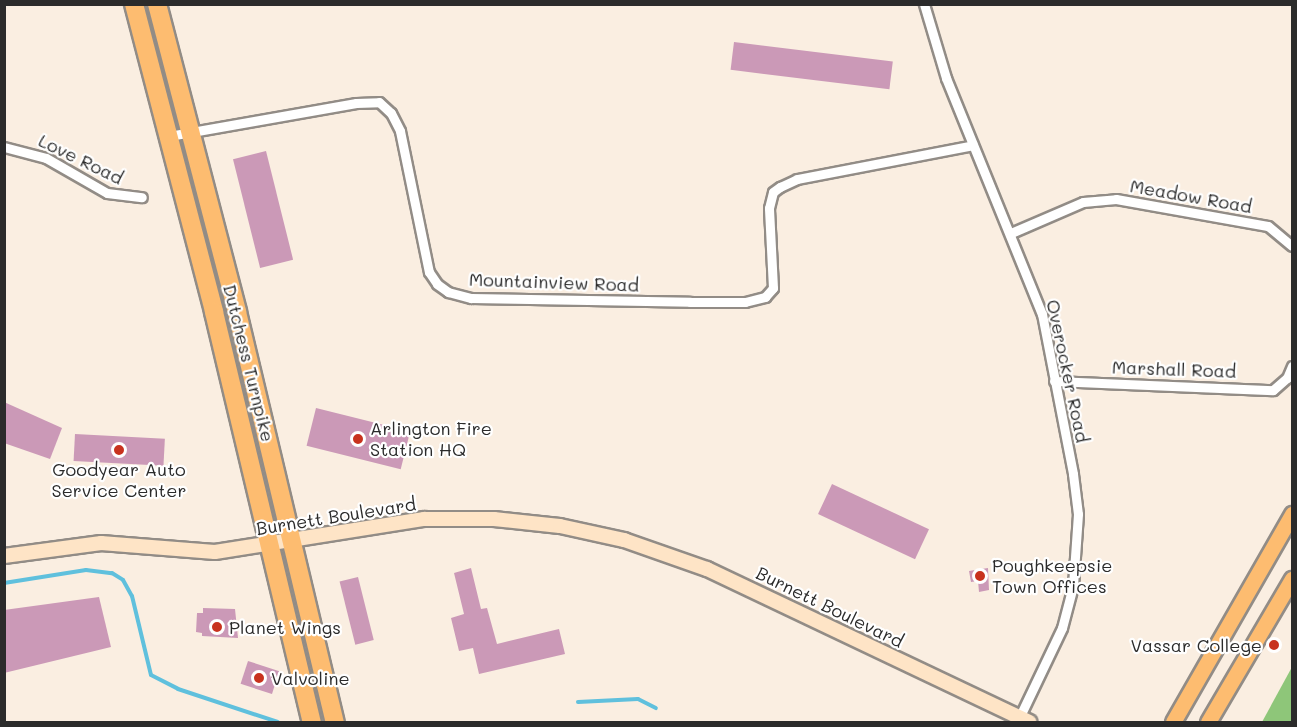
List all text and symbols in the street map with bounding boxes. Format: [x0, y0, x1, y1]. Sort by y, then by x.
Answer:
street label: Love Road [35, 129, 127, 189]
street label: Meadow Road [1128, 175, 1254, 217]
street label: Mountainview Road [469, 268, 639, 296]
street label: Dutchess Turnpike [219, 282, 279, 444]
street label: Overocker Road [1042, 298, 1094, 444]
street label: Marshall Road [1111, 356, 1237, 382]
place label: Arlington Fire Station HQ [370, 418, 492, 460]
marker: Arlington Fire Station HQ [351, 432, 365, 446]
marker: Goodyear Auto Service Center [112, 443, 126, 457]
place label: Goodyear Auto Service Center [52, 459, 186, 502]
street label: Burnett Boulevard [255, 493, 417, 539]
place label: Poughkeepsie Town Offices [992, 555, 1112, 598]
street label: Burnett Boulevard [753, 562, 907, 652]
marker: Poughkeepsie Town Offices [973, 569, 987, 583]
place label: Planet Wings [229, 616, 341, 638]
marker: Planet Wings [210, 620, 224, 634]
place label: Vassar College [1130, 634, 1262, 656]
marker: Vassar College [1267, 638, 1281, 652]
place label: Valvoline [271, 667, 350, 689]
marker: Valvoline [252, 671, 266, 685]

